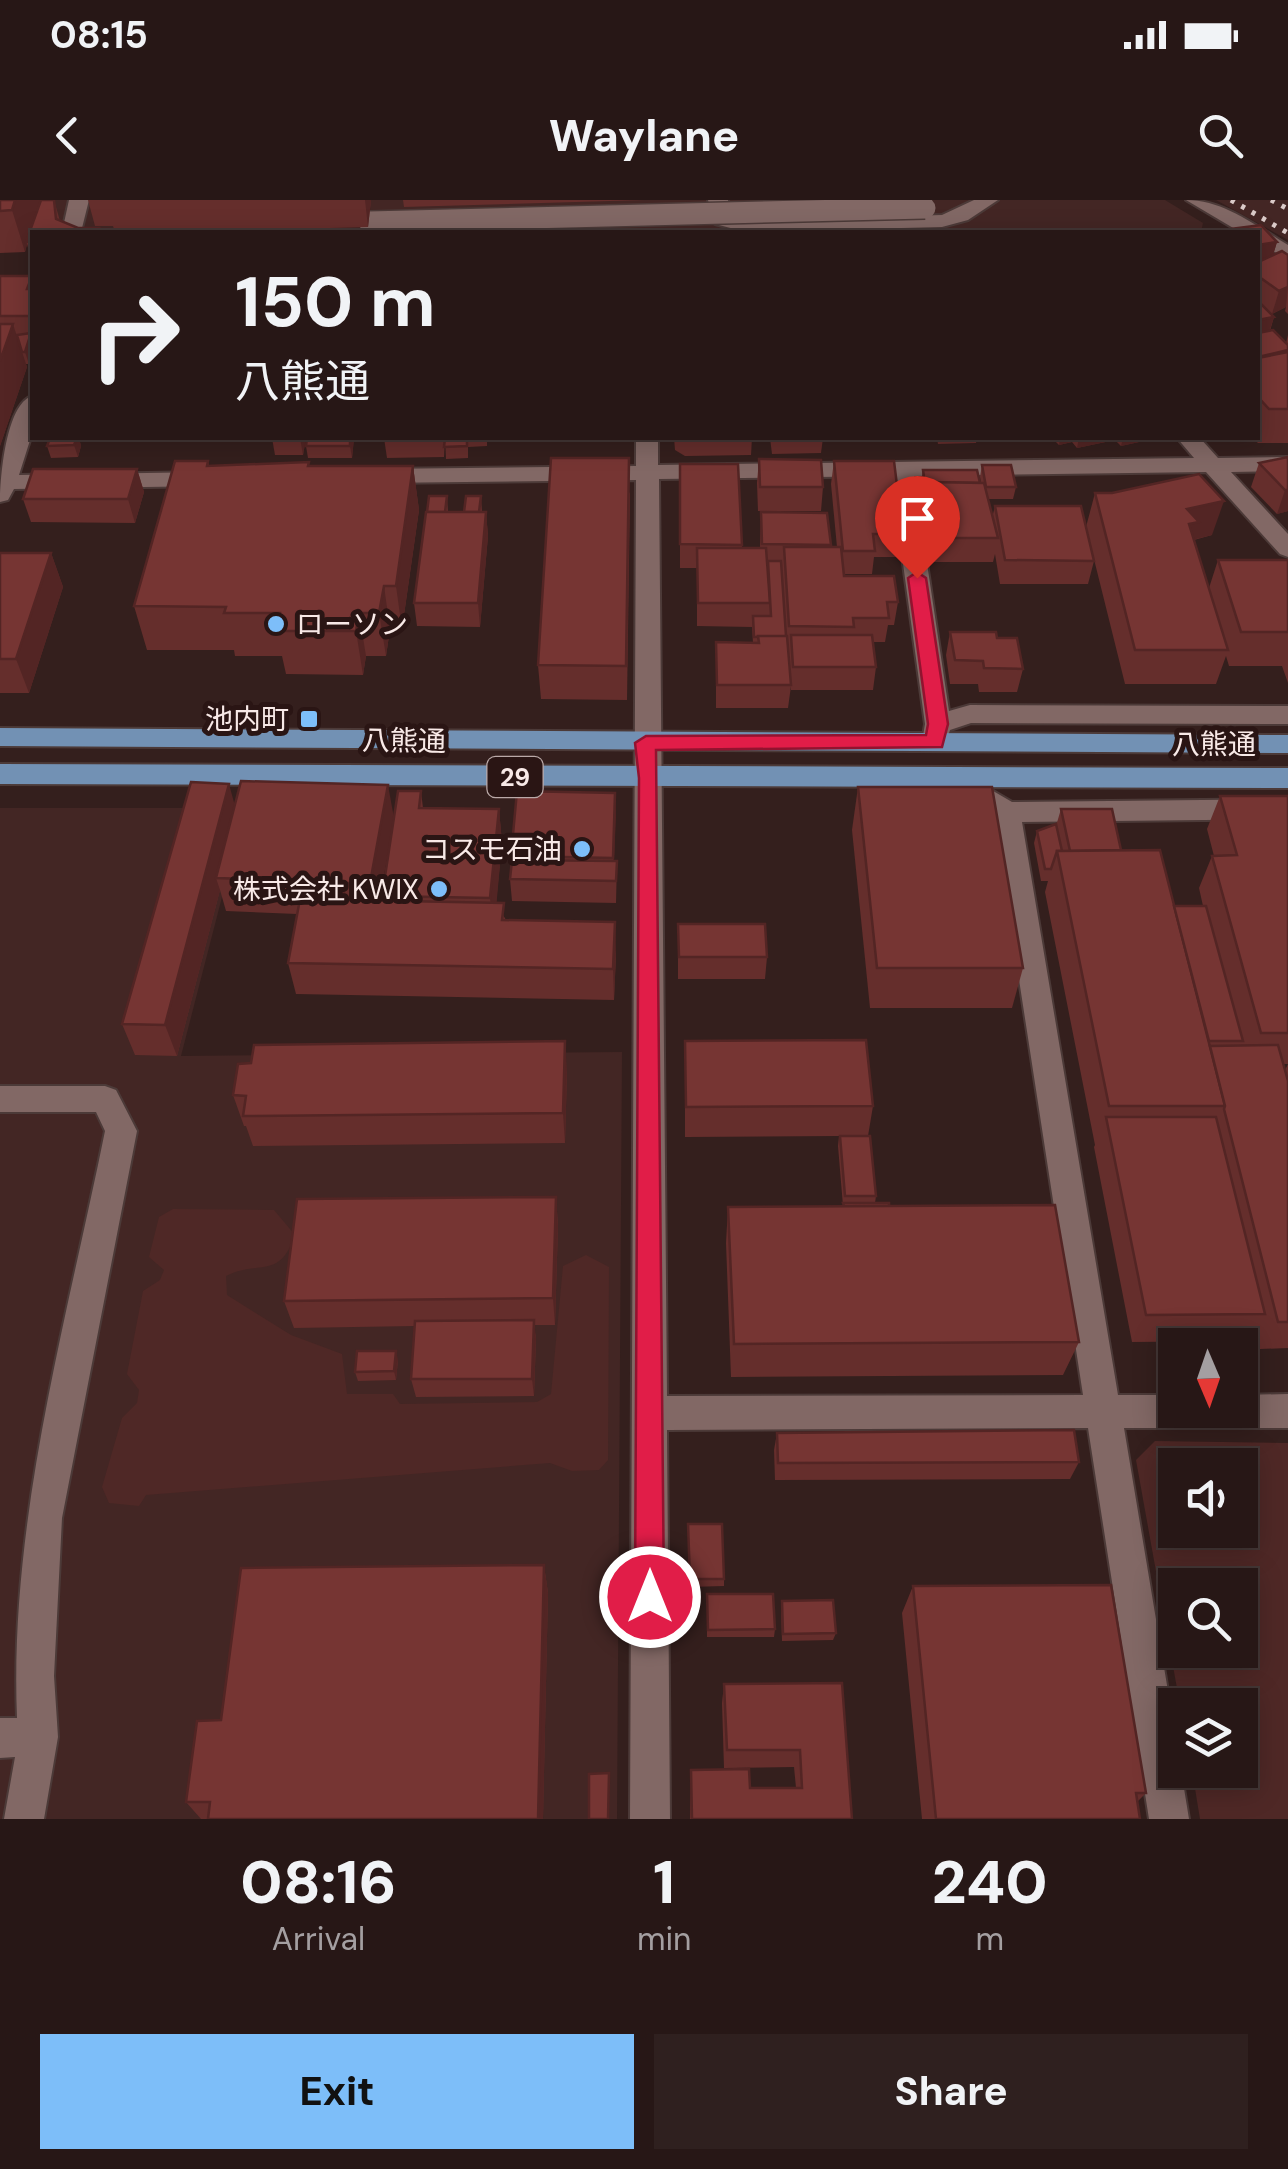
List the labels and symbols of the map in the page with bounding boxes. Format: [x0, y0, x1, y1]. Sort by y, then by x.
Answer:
pin [875, 476, 960, 579]
place label: ローソン [296, 606, 408, 643]
marker: ローソン [265, 613, 287, 635]
place label: 池内町 [205, 701, 289, 738]
marker: 池内町 [298, 708, 320, 730]
street label: 八熊通 [362, 722, 446, 760]
street label: 八熊通 [1172, 726, 1256, 763]
road number: 29 [488, 757, 542, 797]
place label: コスモ石油 [422, 831, 562, 868]
marker: コスモ石油 [571, 838, 593, 860]
place label: 株式会社 KWIX [233, 871, 419, 908]
marker: 株式会社 KWIX [428, 878, 450, 900]
north arrow [1158, 1328, 1258, 1428]
position arrow [598, 1545, 702, 1649]

